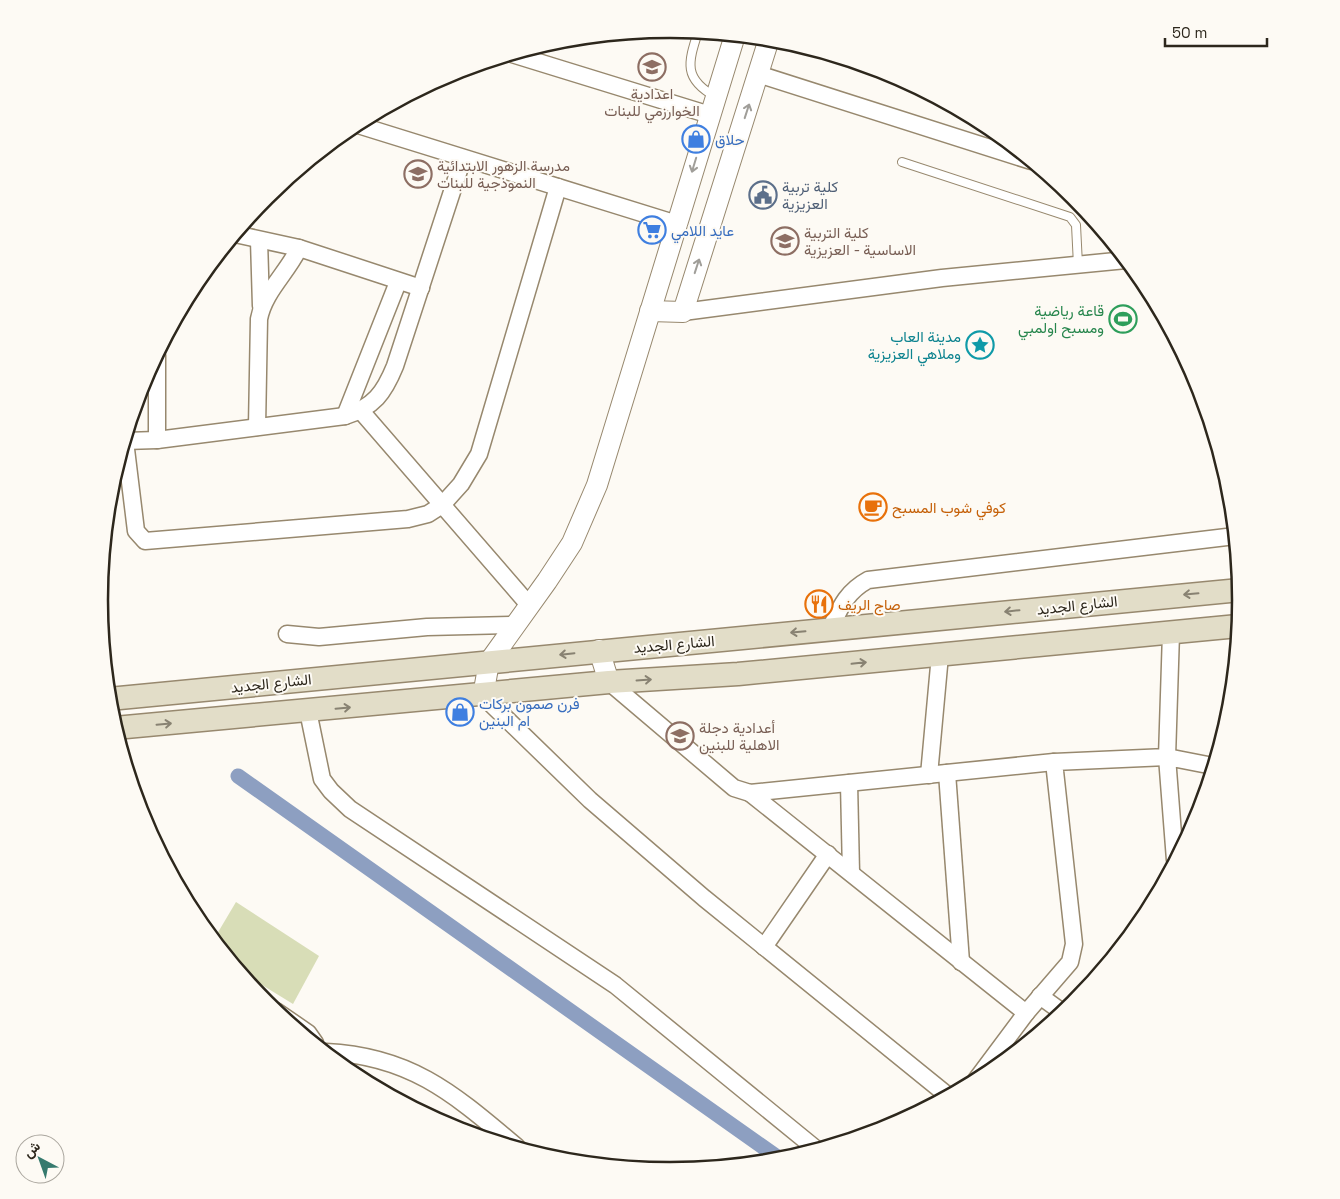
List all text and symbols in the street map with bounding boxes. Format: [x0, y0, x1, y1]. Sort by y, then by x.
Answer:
scale bar [1165, 15, 1268, 47]
text: 50 m [1172, 23, 1207, 42]
school or university icon: اعدادية الخوارزمي للبنات [637, 52, 667, 82]
place label: اعدادية الخوارزمي للبنات [604, 84, 700, 124]
one-way arrow [742, 103, 752, 119]
shop icon: حلاق [681, 124, 711, 154]
place label: حلاق [715, 130, 744, 149]
place label: مدرسة الزهور الابتدائية النموذجية للبنات [437, 156, 570, 192]
one-way arrow [689, 157, 699, 173]
school or university icon: مدرسة الزهور الابتدائية النموذجية للبنات [403, 159, 433, 189]
place label: كلية تربية العزيزية [782, 177, 839, 213]
public building icon: كلية تربية العزيزية [748, 180, 778, 210]
supermarket icon: عايد اللامي [637, 215, 667, 245]
place label: عايد اللامي [671, 221, 734, 244]
place label: كلية التربية الاساسية - العزيزية [804, 223, 916, 259]
school or university icon: كلية التربية الاساسية - العزيزية [770, 226, 800, 256]
one-way arrow [693, 258, 703, 274]
place label: قاعة رياضية ومسبح اولمبي [1018, 301, 1104, 341]
sports icon: قاعة رياضية ومسبح اولمبي [1108, 304, 1138, 334]
place label: مدينة العاب وملاهي العزيزية [868, 327, 961, 367]
place icon: مدينة العاب وملاهي العزيزية [965, 330, 995, 360]
cafe icon: كوفي شوب المسبح [858, 492, 888, 522]
place label: كوفي شوب المسبح [892, 498, 1006, 521]
restaurant icon: صاج الريف [804, 589, 834, 619]
one-way arrow [1184, 590, 1200, 599]
street label: الشارع الجديد [1036, 591, 1119, 621]
place label: صاج الريف [838, 595, 901, 616]
one-way arrow [1004, 607, 1020, 616]
one-way arrow [790, 627, 806, 637]
street label: الشارع الجديد [633, 631, 716, 659]
one-way arrow [559, 649, 575, 659]
one-way arrow [850, 658, 866, 667]
street label: الشارع الجديد [230, 669, 313, 699]
one-way arrow [636, 676, 652, 685]
place label: فرن صمون بركات ام البنين [479, 694, 580, 731]
shop icon: فرن صمون بركات ام البنين [445, 697, 475, 727]
one-way arrow [335, 703, 351, 713]
place label: أعدادية دجلة الاهلية للبنين [699, 718, 779, 755]
one-way arrow [156, 719, 172, 728]
school or university icon: أعدادية دجلة الاهلية للبنين [665, 721, 695, 751]
north arrow [15, 1134, 65, 1184]
text: ش [19, 1137, 44, 1162]

